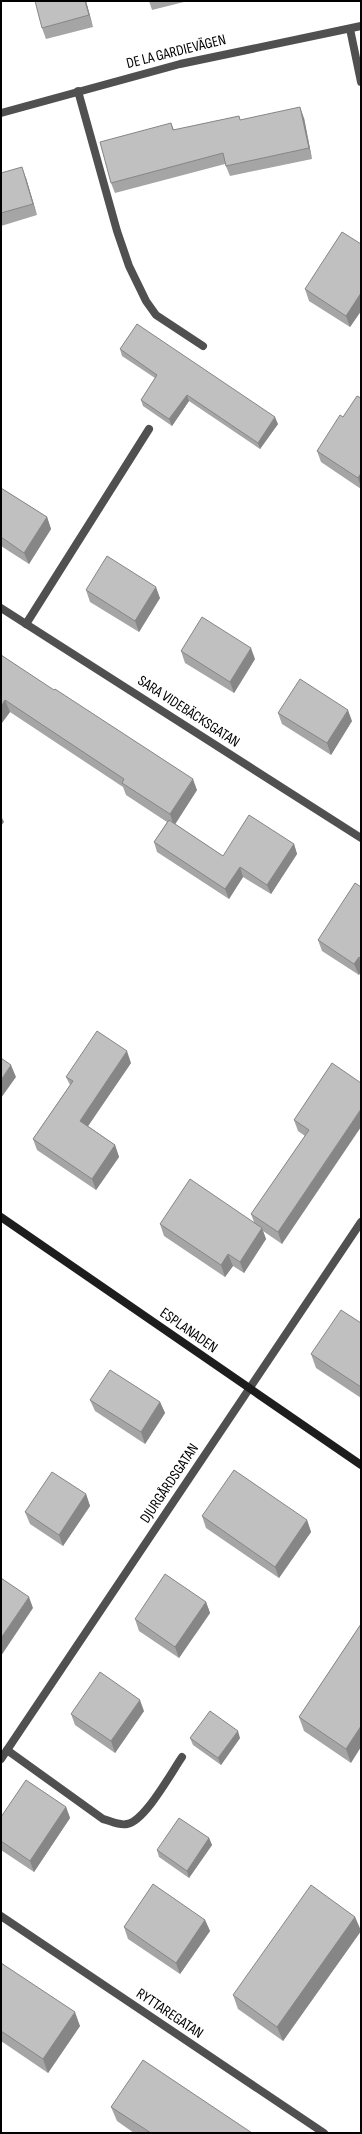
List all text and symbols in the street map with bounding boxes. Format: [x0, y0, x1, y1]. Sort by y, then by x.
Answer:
street label: DE LA GARDIEVÄGEN [124, 30, 228, 73]
street label: SARA VIDEBÄCKSGATAN [134, 671, 243, 752]
street label: ESPLANADEN [156, 1304, 221, 1357]
street label: DJURGÅRDSGATAN [136, 1440, 203, 1527]
street label: RYTTAREGATAN [133, 1984, 207, 2043]

